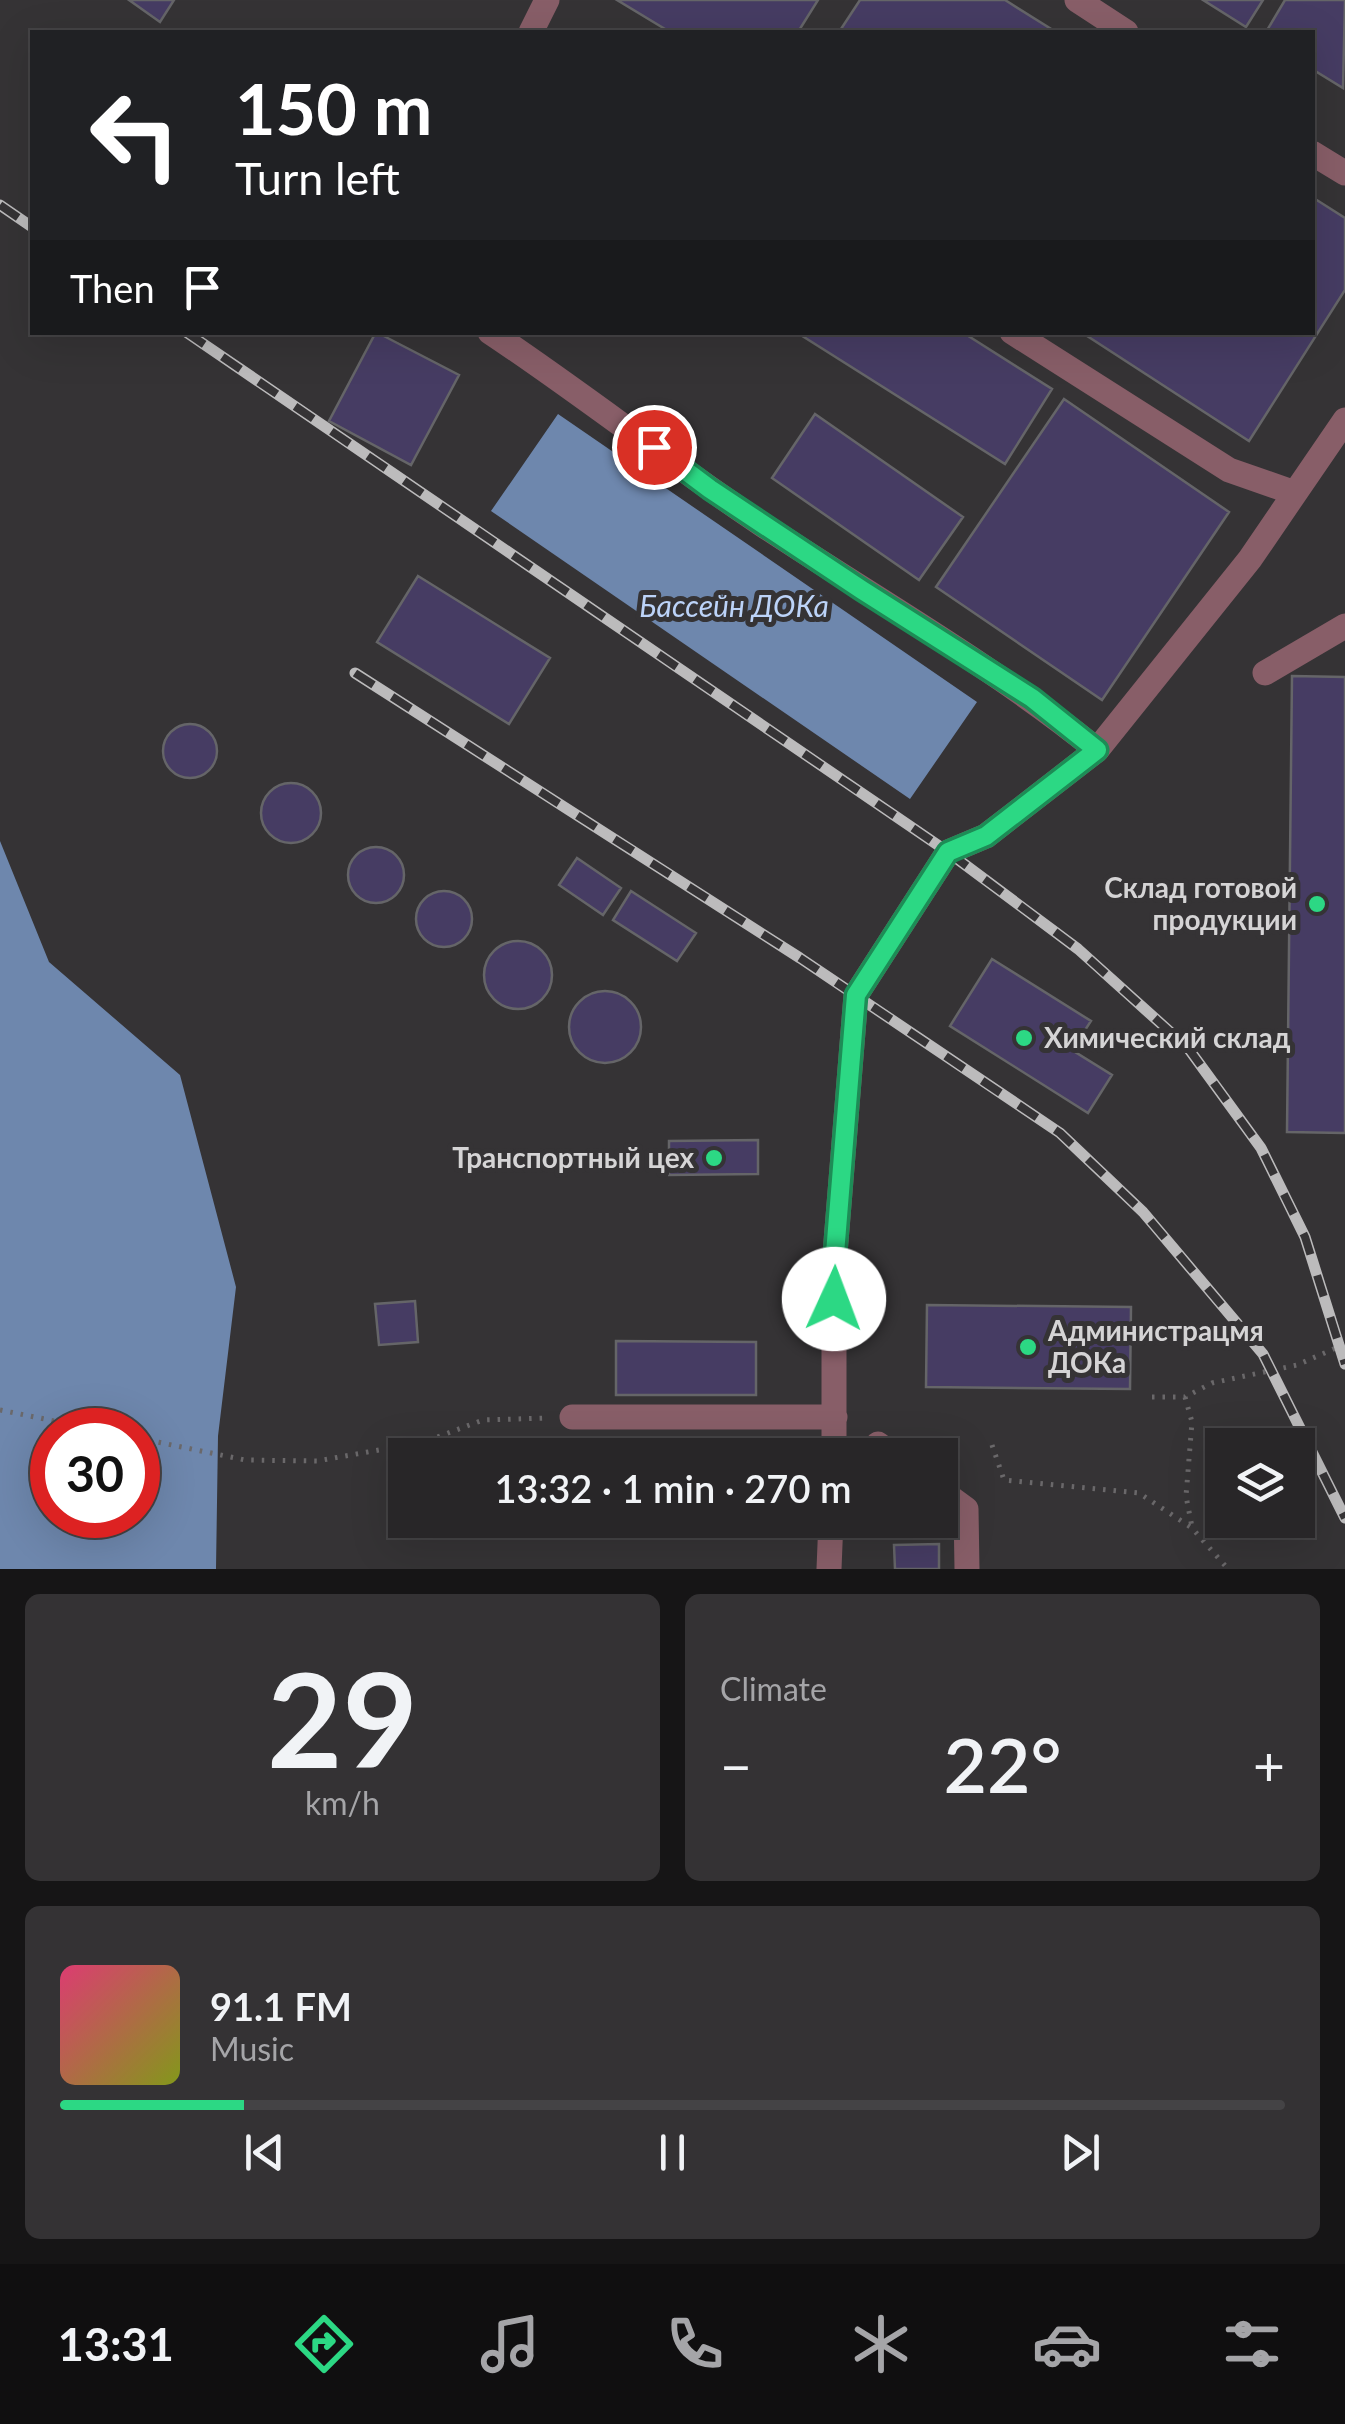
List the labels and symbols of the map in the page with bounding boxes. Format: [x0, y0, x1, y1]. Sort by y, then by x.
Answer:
pin [612, 405, 697, 490]
water label: Бассейн ДОКа [639, 587, 829, 623]
place label: Склад готовой продукции [1104, 870, 1297, 936]
marker: Склад готовой продукции [1306, 893, 1328, 915]
place label: Химический склад [1044, 1020, 1291, 1054]
marker: Химический склад [1013, 1027, 1035, 1049]
place label: Транспортный цех [452, 1140, 694, 1174]
marker: Транспортный цех [703, 1147, 725, 1169]
position arrow [782, 1247, 886, 1351]
place label: Администрацмя ДОКа [1047, 1313, 1264, 1379]
marker: Администрацмя ДОКа [1017, 1336, 1039, 1358]
speed limit sign: 30 [30, 1408, 160, 1538]

